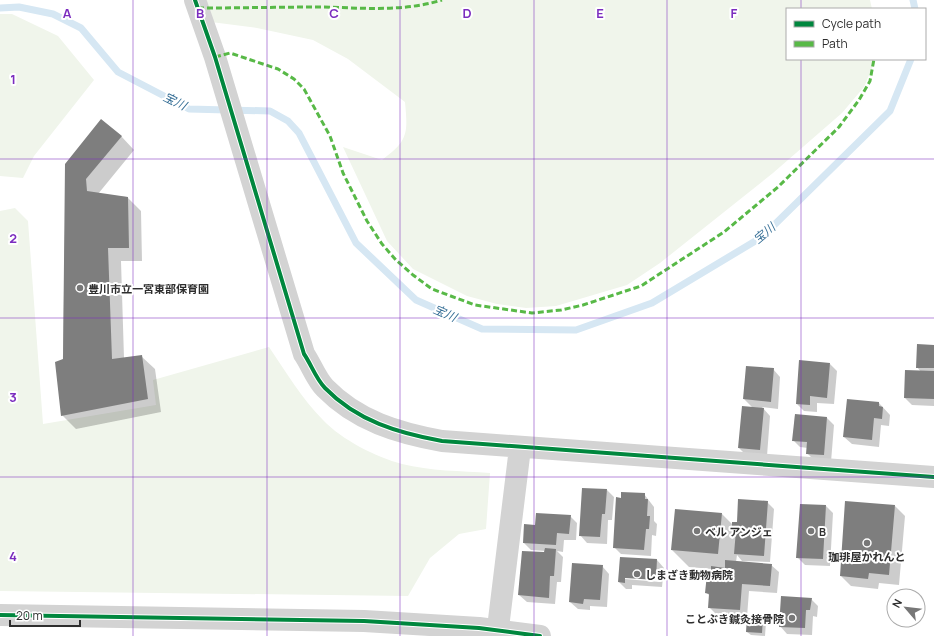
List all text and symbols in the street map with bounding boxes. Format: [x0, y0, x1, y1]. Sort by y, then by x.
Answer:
text: A [63, 4, 72, 22]
text: B [196, 4, 204, 22]
text: C [329, 4, 339, 22]
text: D [462, 4, 472, 22]
text: E [596, 4, 604, 22]
text: F [731, 4, 738, 22]
legend [786, 8, 926, 60]
text: Cycle path [822, 15, 881, 32]
text: Path [822, 35, 848, 52]
text: 1 [10, 70, 16, 88]
water label: 宝川 [160, 88, 191, 115]
water label: 宝川 [749, 217, 780, 247]
text: 2 [9, 229, 17, 247]
place label: 豊川市立一宮東部保育園 [88, 281, 209, 296]
marker: 豊川市立一宮東部保育園 [75, 283, 85, 293]
water label: 宝川 [431, 300, 461, 326]
text: 3 [9, 388, 17, 406]
place label: ベル アンジェ [705, 524, 773, 539]
place label: B [819, 524, 826, 539]
marker: ベル アンジェ [692, 526, 702, 536]
marker: B [806, 526, 816, 536]
marker: 珈琲屋かれんと [862, 538, 872, 548]
text: 4 [9, 547, 17, 565]
place label: 珈琲屋かれんと [829, 549, 906, 564]
place label: しまざき動物病院 [645, 567, 733, 582]
marker: しまざき動物病院 [632, 569, 642, 579]
north arrow [886, 588, 926, 628]
text: N [888, 596, 905, 610]
scale bar [10, 602, 80, 628]
text: 20 m [16, 607, 43, 624]
place label: ことぶき鍼灸接骨院 [685, 611, 784, 626]
marker: ことぶき鍼灸接骨院 [787, 613, 797, 623]

